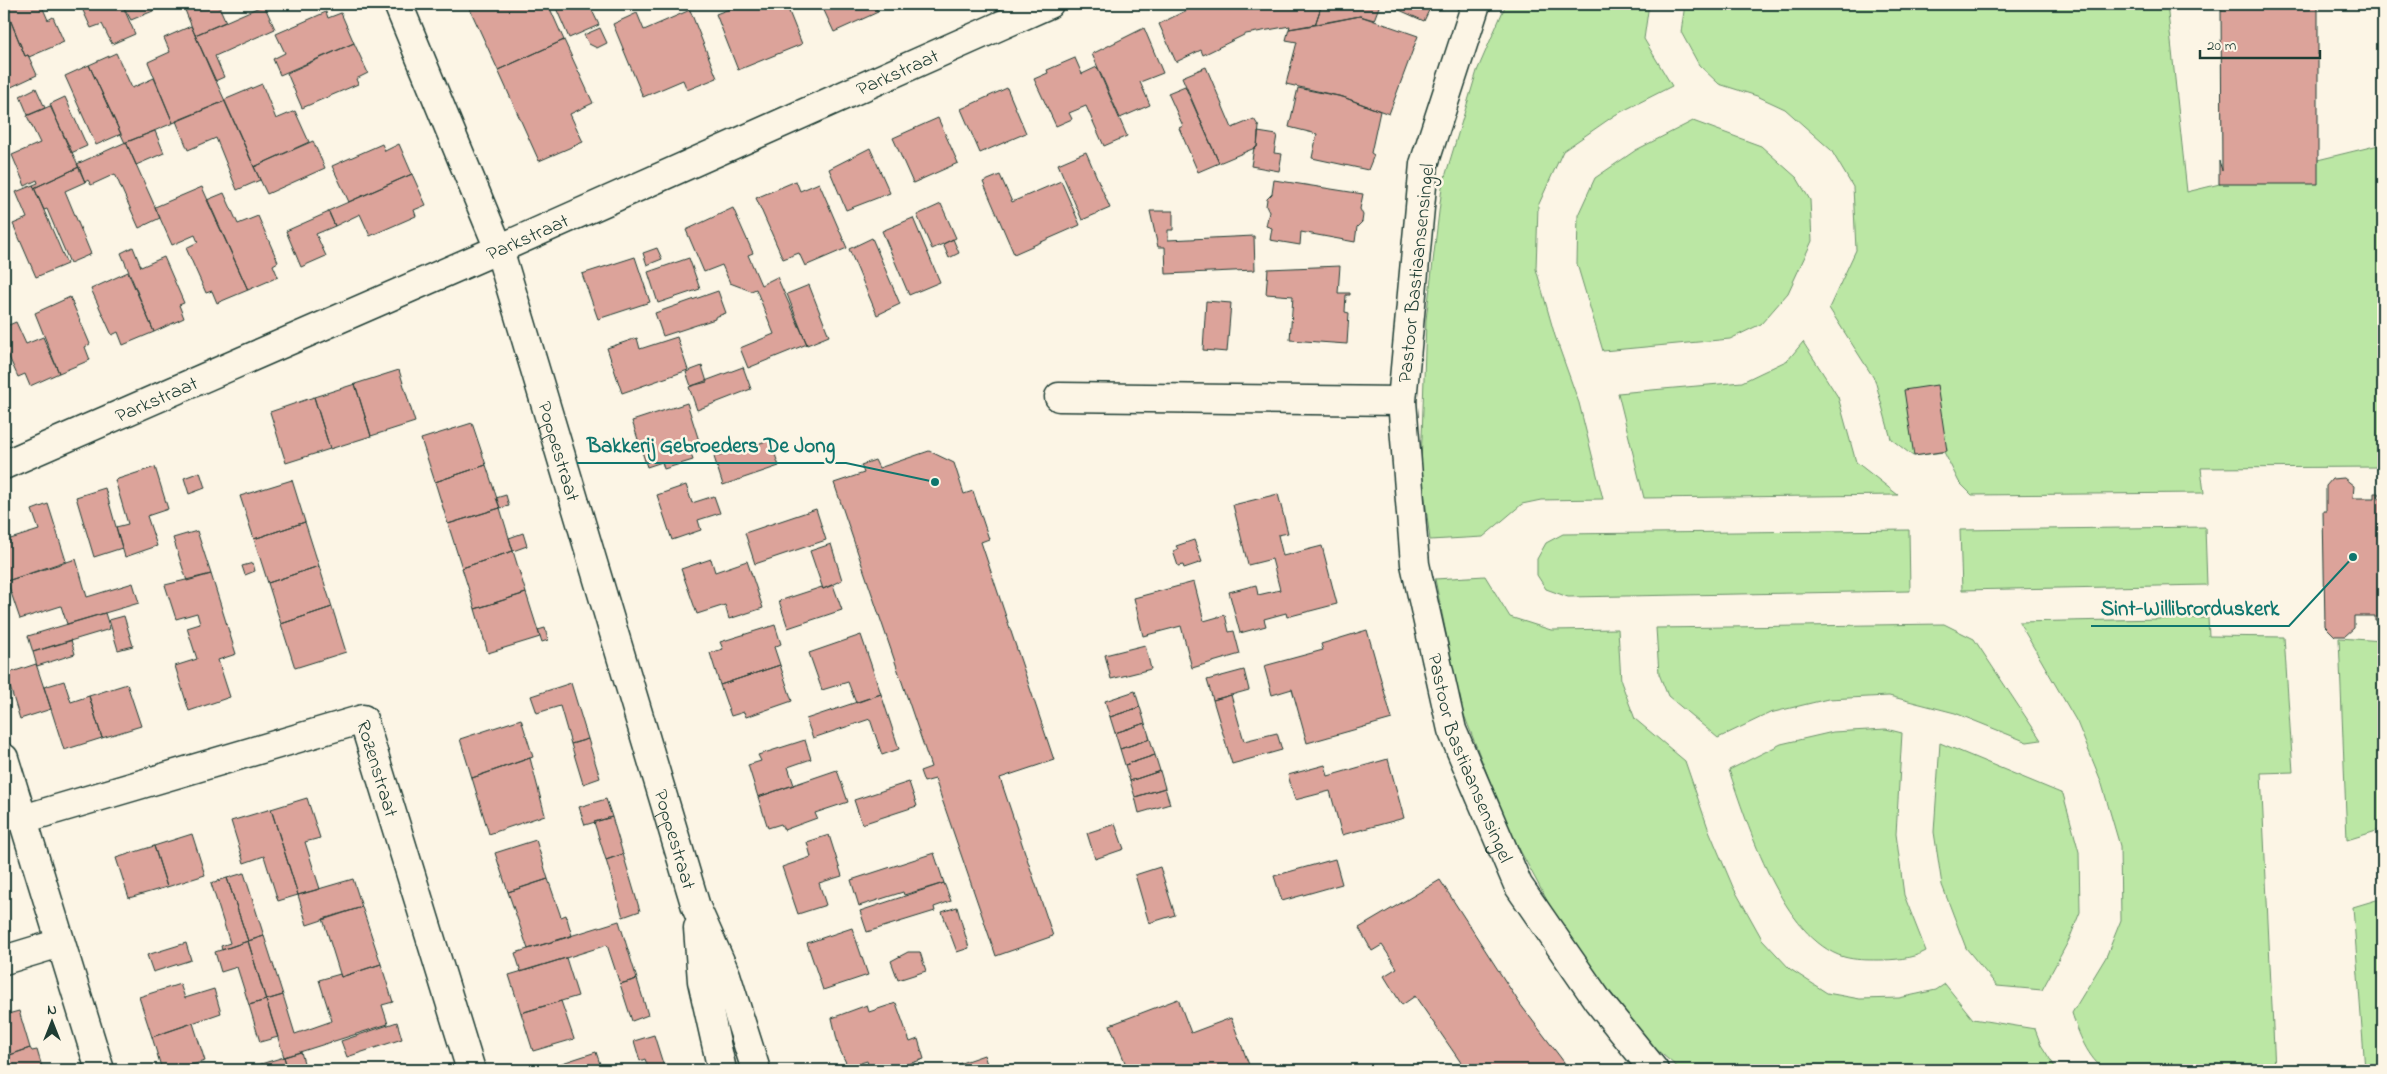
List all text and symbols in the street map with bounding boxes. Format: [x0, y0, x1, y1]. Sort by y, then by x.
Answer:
scale bar [2200, 28, 2320, 60]
text: 20 m [2207, 35, 2237, 57]
street label: Parkstraat [852, 43, 944, 105]
street label: Pastoor Bastiaansensingel [1392, 162, 1444, 384]
street label: Parkstraat [482, 208, 574, 270]
street label: Parkstraat [111, 370, 203, 432]
street label: Poppestraat [528, 398, 586, 506]
callout: Bakkerij Gebroeders De Jong [577, 427, 846, 463]
text: Bakkerij Gebroeders De Jong [586, 432, 835, 464]
callout: Sint-Willibrorduskerk [2091, 590, 2289, 626]
text: Sint-Willibrorduskerk [2101, 595, 2280, 625]
street label: Pastoor Bastiaansensingel [1418, 651, 1519, 868]
street label: Rozenstraat [347, 717, 404, 821]
street label: Poppestraat [645, 786, 702, 894]
north arrow [28, 996, 78, 1046]
text: N [47, 1000, 57, 1021]

